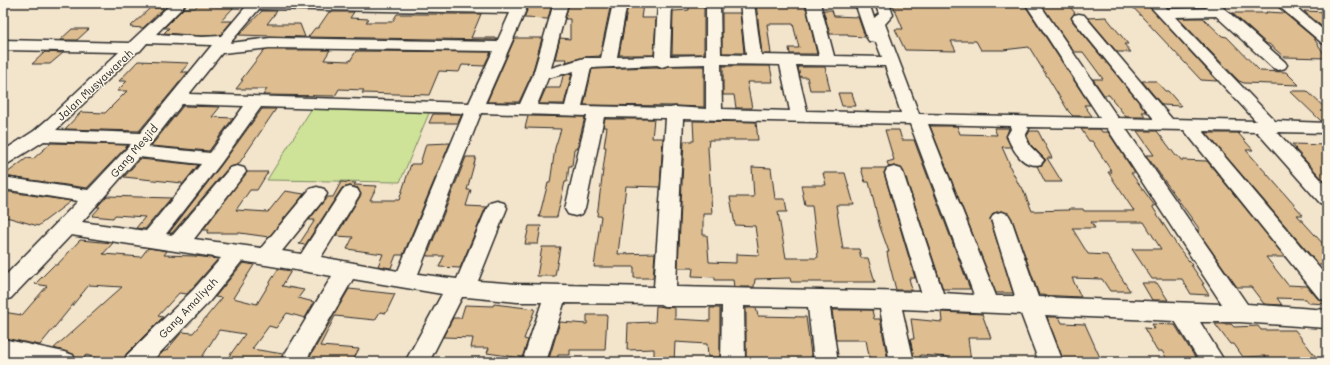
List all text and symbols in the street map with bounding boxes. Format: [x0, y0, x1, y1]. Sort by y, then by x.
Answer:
street label: Jalan Musyawarah [53, 45, 136, 124]
street label: Gang Mesjid [106, 121, 161, 180]
street label: Gang Amaliyah [155, 274, 221, 341]

